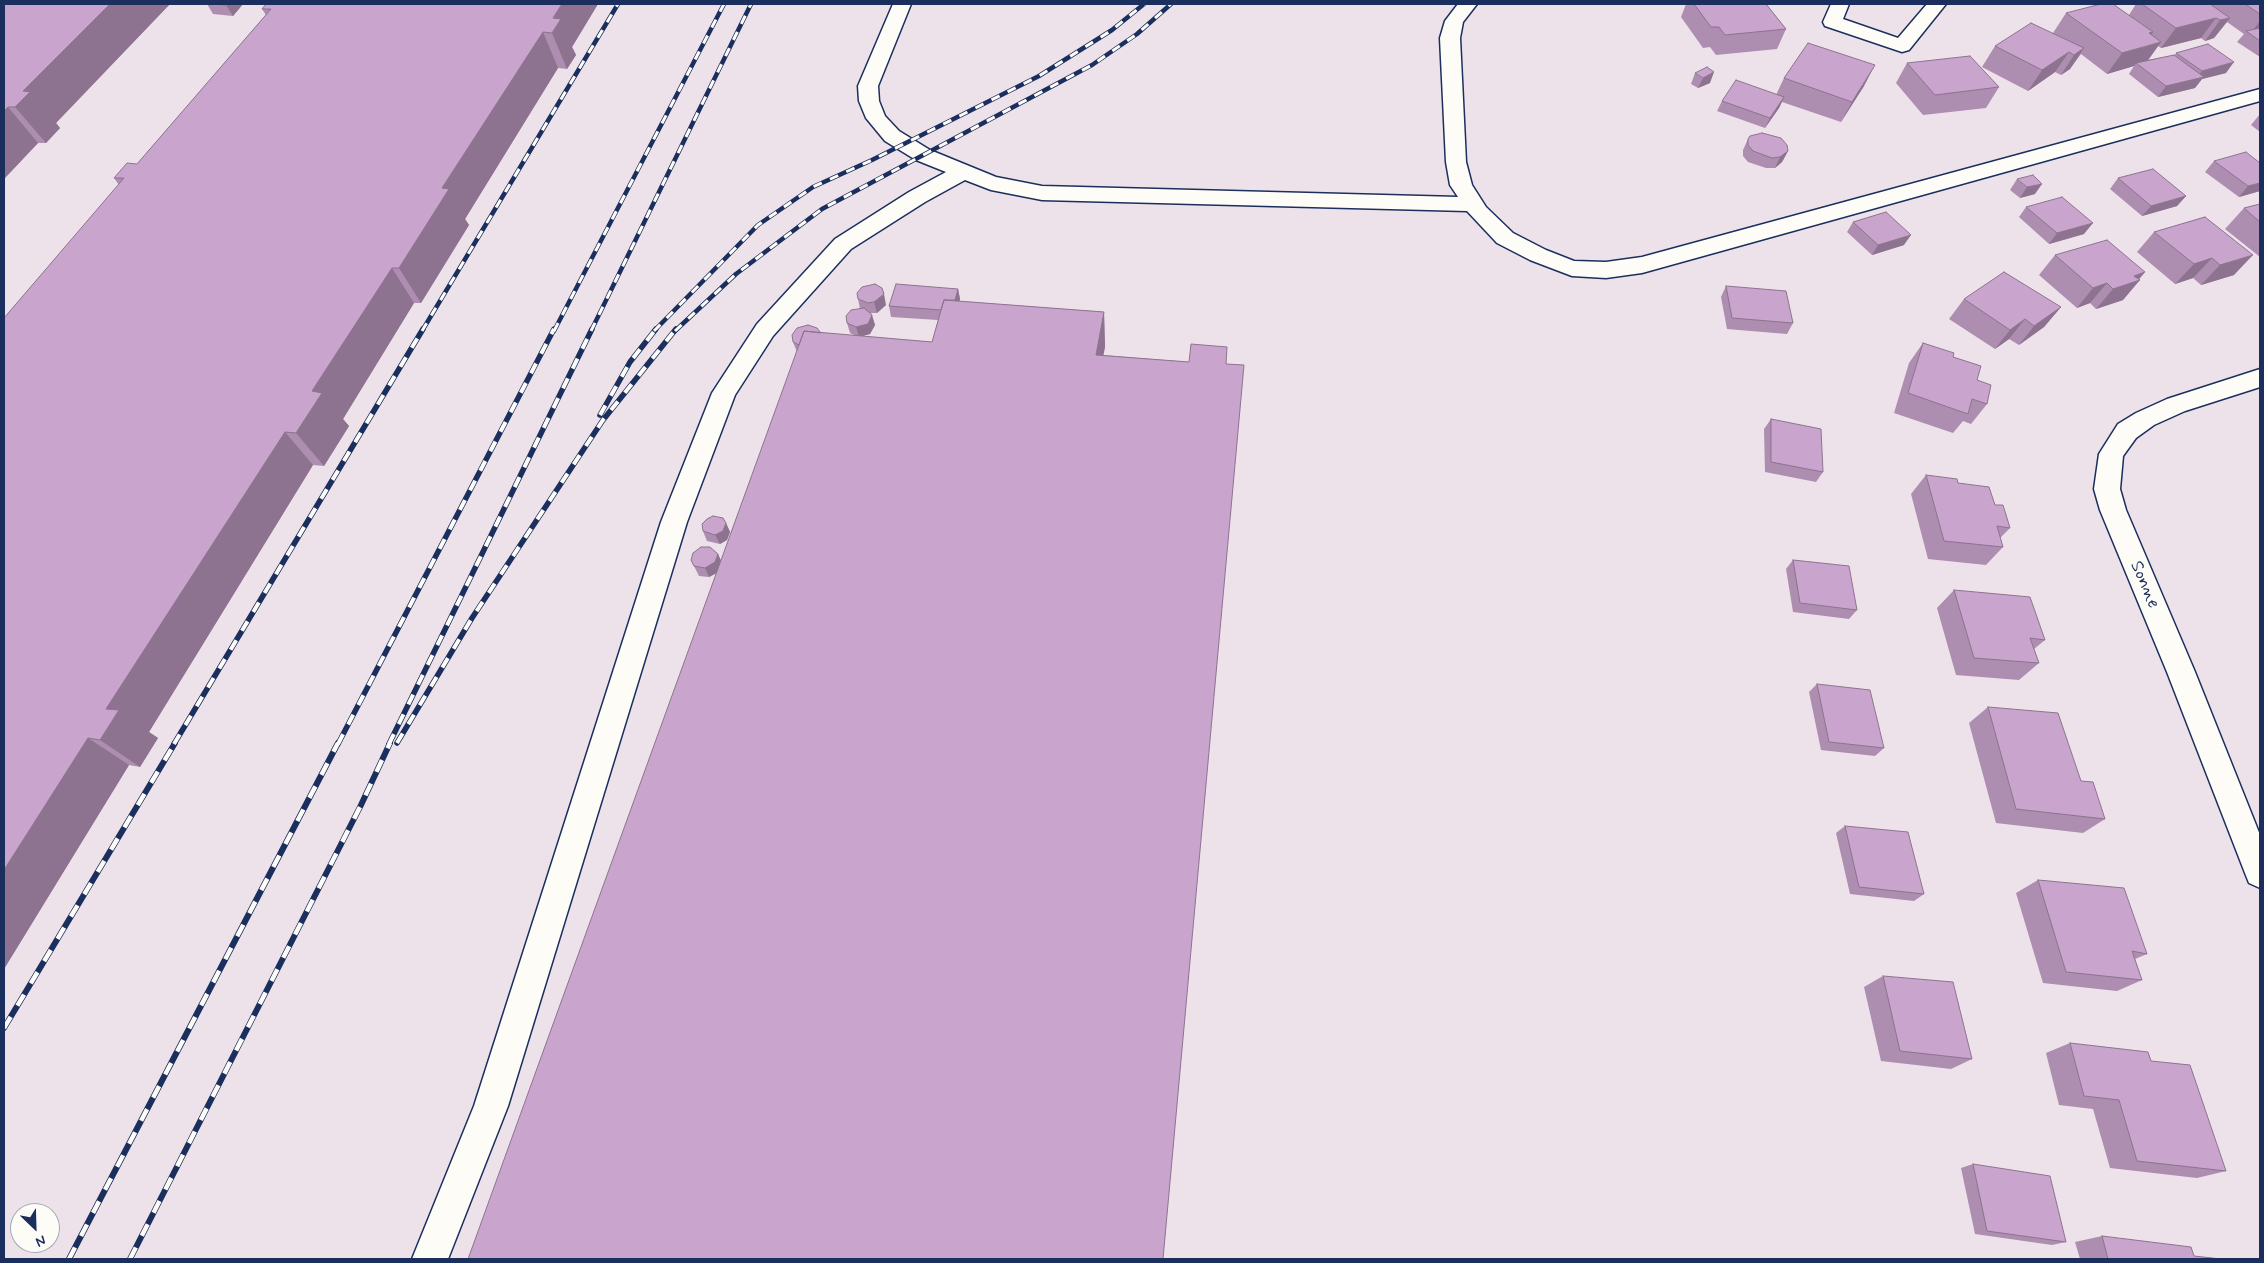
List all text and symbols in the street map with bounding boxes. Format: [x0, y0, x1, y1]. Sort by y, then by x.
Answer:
street label: Sonne [2124, 558, 2164, 612]
north arrow [10, 1203, 60, 1253]
text: N [33, 1231, 49, 1251]

